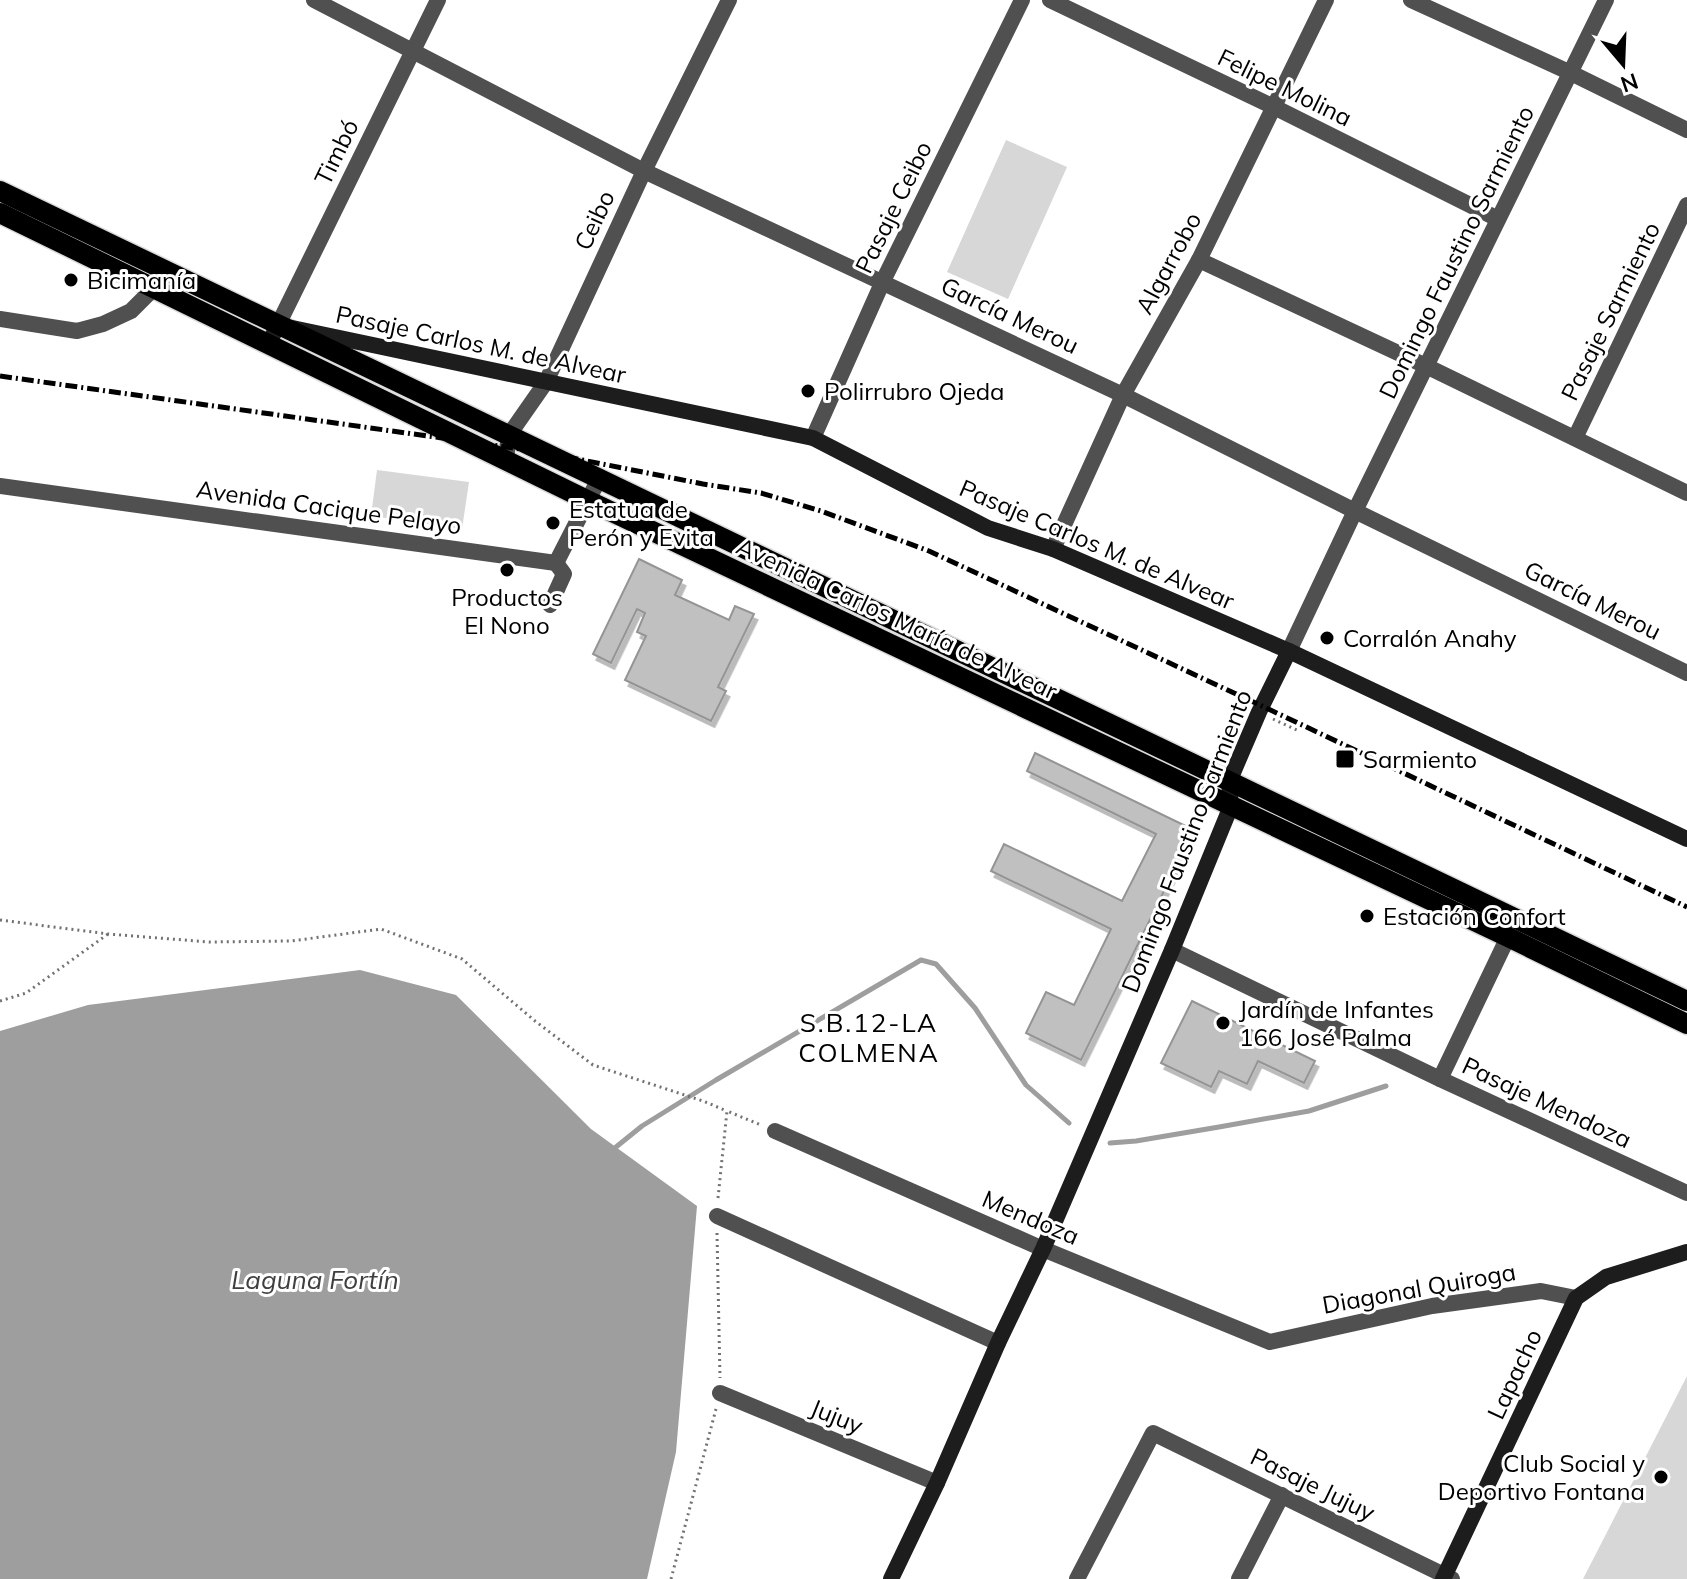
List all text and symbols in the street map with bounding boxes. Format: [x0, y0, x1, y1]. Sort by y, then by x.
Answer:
north arrow [1583, 24, 1663, 104]
street label: Felipe Molina [1213, 42, 1357, 132]
text: N [1617, 67, 1642, 99]
street label: Domingo Faustino Sarmiento [1372, 101, 1540, 403]
street label: Timbó [307, 114, 365, 190]
street label: Pasaje Ceibo [848, 136, 938, 278]
street label: Ceibo [567, 185, 621, 255]
street label: Algarrobo [1129, 207, 1207, 319]
street label: Pasaje Sarmiento [1554, 217, 1666, 405]
place label: Bicimanía [87, 265, 196, 295]
street label: García Merou [936, 270, 1084, 360]
marker: Bicimanía [62, 271, 80, 289]
street label: Pasaje Carlos M. de Alvear [333, 299, 629, 389]
place label: Polirrubro Ojeda [824, 376, 1005, 406]
marker: Polirrubro Ojeda [799, 382, 817, 400]
street label: Pasaje Carlos M. de Alvear [955, 472, 1239, 616]
street label: Avenida Cacique Pelayo [194, 474, 464, 540]
place label: Estatua de Perón y Evita [569, 494, 714, 552]
marker: Estatua de Perón y Evita [544, 514, 562, 532]
street label: Avenida Carlos María de Alvear [732, 530, 1062, 706]
street label: García Merou [1520, 554, 1666, 646]
marker: Productos El Nono [498, 561, 516, 579]
place label: Productos El Nono [451, 582, 563, 640]
place label: Corralón Anahy [1343, 623, 1517, 653]
marker: Corralón Anahy [1318, 629, 1336, 647]
street label: Domingo Faustino Sarmiento [1114, 685, 1258, 997]
place label: Sarmiento [1363, 744, 1477, 774]
marker: Sarmiento [1334, 748, 1356, 770]
place label: Estación Confort [1383, 901, 1566, 931]
marker: Estación Confort [1358, 907, 1376, 925]
place label: Jardín de Infantes 166 José Palma [1239, 994, 1434, 1052]
district label: S.B.12-LA COLMENA [798, 1006, 940, 1069]
marker: Jardín de Infantes 166 José Palma [1214, 1014, 1232, 1032]
street label: Pasaje Mendoza [1458, 1050, 1636, 1154]
street label: Mendoza [978, 1183, 1084, 1251]
street label: Diagonal Quiroga [1320, 1256, 1518, 1320]
water label: Laguna Fortín [231, 1263, 399, 1296]
street label: Lapacho [1480, 1324, 1548, 1424]
street label: Jujuy [806, 1392, 868, 1440]
street label: Pasaje Jujuy [1246, 1441, 1380, 1527]
place label: Club Social y Deportivo Fontana [1438, 1448, 1645, 1506]
marker: Club Social y Deportivo Fontana [1652, 1468, 1670, 1486]

